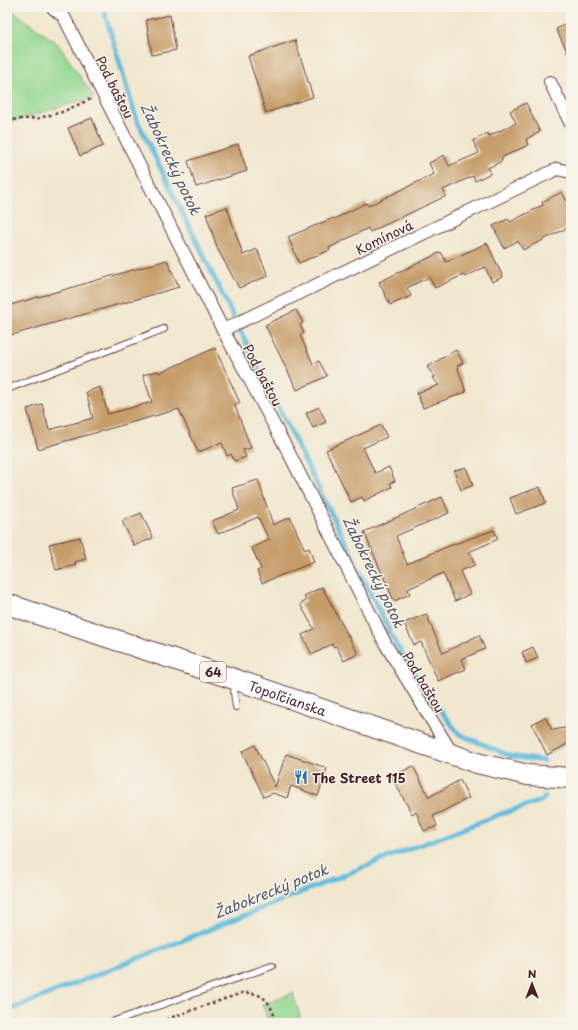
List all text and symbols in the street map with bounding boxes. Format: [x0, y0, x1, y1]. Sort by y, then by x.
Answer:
street label: Pod baštou [91, 52, 139, 122]
water label: Žabokrecký potok [136, 100, 206, 219]
street label: Komínová [352, 215, 416, 259]
street label: Pod baštou [239, 340, 287, 410]
water label: Žabokrecký potok [338, 513, 410, 631]
street label: Pod baštou [398, 648, 450, 716]
road number: 64 [200, 662, 226, 682]
street label: Topoľčianska [247, 675, 330, 720]
place label: The Street 115 [312, 768, 406, 787]
restaurant icon: The Street 115 [293, 769, 309, 785]
water label: Žabokrecký potok [211, 858, 331, 923]
north arrow [512, 964, 552, 1004]
text: N [528, 965, 537, 982]

